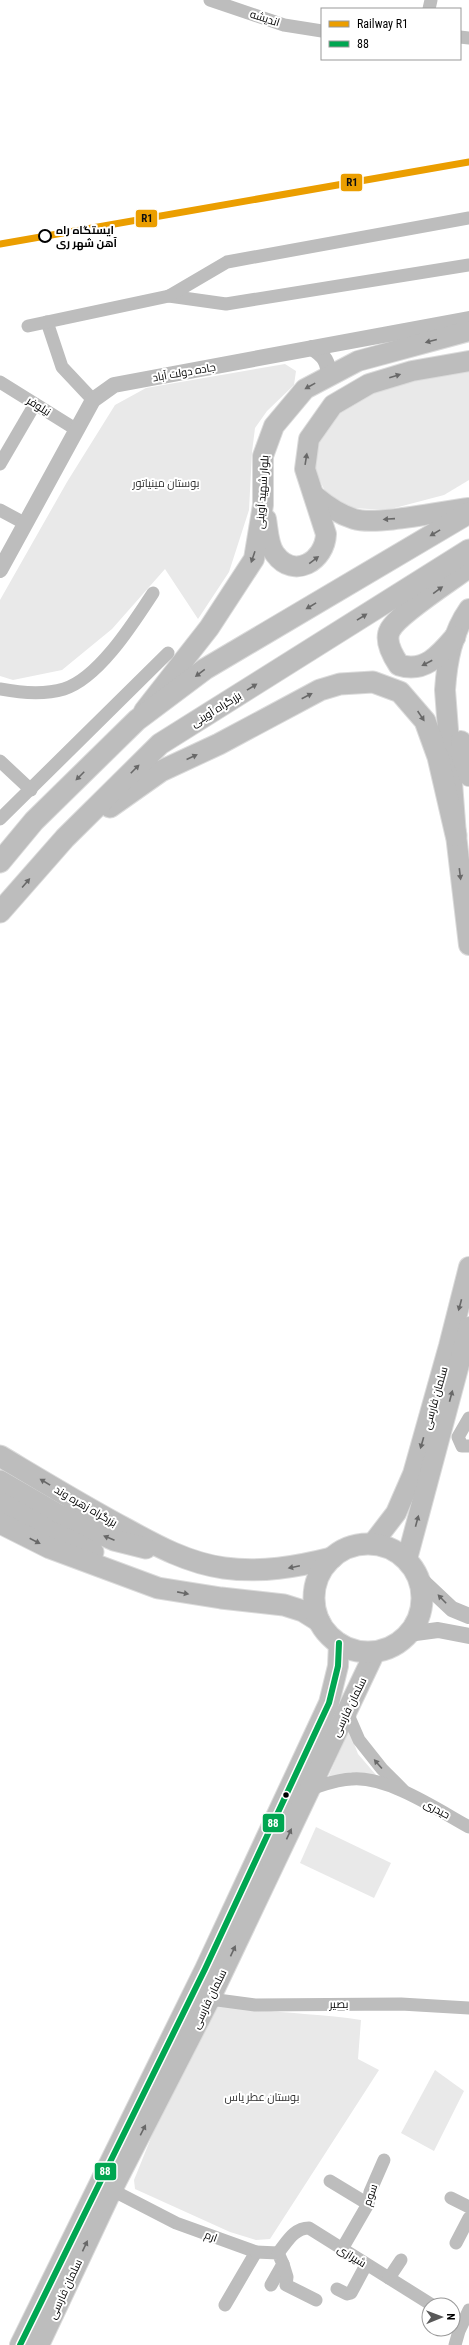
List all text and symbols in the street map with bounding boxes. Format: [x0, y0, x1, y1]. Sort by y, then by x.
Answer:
street label: اندیشه [248, 8, 281, 29]
legend [321, 8, 461, 60]
text: Railway R1 [357, 17, 408, 31]
text: 88 [357, 37, 369, 51]
line badge: R1 [340, 173, 363, 192]
text: R1 [346, 176, 358, 189]
line badge: R1 [135, 209, 158, 228]
text: R1 [141, 212, 153, 225]
place label: ایستگاه راه آهن شهر ری [56, 224, 118, 251]
marker: ایستگاه راه آهن شهر ری [38, 229, 52, 243]
one-way arrow [425, 338, 437, 344]
street label: جاده دولت آباد [151, 361, 217, 384]
one-way arrow [389, 373, 401, 379]
one-way arrow [304, 383, 316, 390]
street label: نیلوفر [23, 394, 53, 419]
one-way arrow [303, 453, 309, 465]
street label: بلوار شهید آوینی [253, 455, 272, 529]
park label: بوستان مینیاتور [132, 477, 200, 490]
one-way arrow [383, 516, 395, 522]
one-way arrow [429, 529, 441, 536]
one-way arrow [250, 551, 256, 563]
one-way arrow [308, 556, 319, 564]
one-way arrow [433, 586, 444, 594]
one-way arrow [305, 603, 317, 610]
one-way arrow [356, 614, 368, 621]
one-way arrow [421, 660, 432, 667]
one-way arrow [195, 669, 205, 677]
one-way arrow [246, 683, 258, 690]
street label: بزرگراه آوینی [189, 689, 244, 730]
one-way arrow [301, 693, 313, 700]
one-way arrow [417, 711, 425, 722]
one-way arrow [187, 754, 198, 760]
one-way arrow [130, 764, 140, 774]
one-way arrow [75, 771, 85, 780]
one-way arrow [457, 868, 464, 880]
one-way arrow [21, 878, 30, 888]
one-way arrow [457, 1298, 463, 1311]
street label: سلمان فارسی [420, 1365, 451, 1431]
one-way arrow [448, 1390, 454, 1402]
one-way arrow [419, 1438, 425, 1450]
one-way arrow [39, 1479, 51, 1486]
street label: بزرگراه زهره وند [52, 1483, 120, 1530]
one-way arrow [414, 1515, 420, 1527]
one-way arrow [103, 1535, 115, 1541]
one-way arrow [29, 1537, 40, 1544]
one-way arrow [288, 1564, 300, 1570]
one-way arrow [177, 1590, 190, 1596]
one-way arrow [437, 1594, 447, 1604]
street label: سلمان فارسی [329, 1675, 369, 1739]
one-way arrow [374, 1759, 383, 1770]
unlabelled marker [281, 1790, 291, 1800]
street label: حیدری [421, 1797, 452, 1822]
line badge: 88 [262, 1813, 285, 1833]
text: 88 [267, 1817, 279, 1830]
one-way arrow [286, 1828, 292, 1840]
one-way arrow [230, 1946, 236, 1957]
street label: سلمان فارسی [189, 1967, 229, 2031]
street label: بصیر [329, 1998, 348, 2011]
park label: بوستان عطر یاس [225, 2091, 299, 2104]
one-way arrow [140, 2124, 146, 2136]
line badge: 88 [94, 2162, 117, 2181]
text: 88 [99, 2165, 111, 2178]
street label: سوم [361, 2182, 381, 2208]
street label: ارم [202, 2228, 219, 2246]
one-way arrow [82, 2241, 88, 2252]
street label: شیرازی [335, 2243, 368, 2270]
street label: سلمان فارسی [46, 2257, 85, 2321]
north arrow [421, 2297, 461, 2337]
text: N [444, 2313, 457, 2321]

